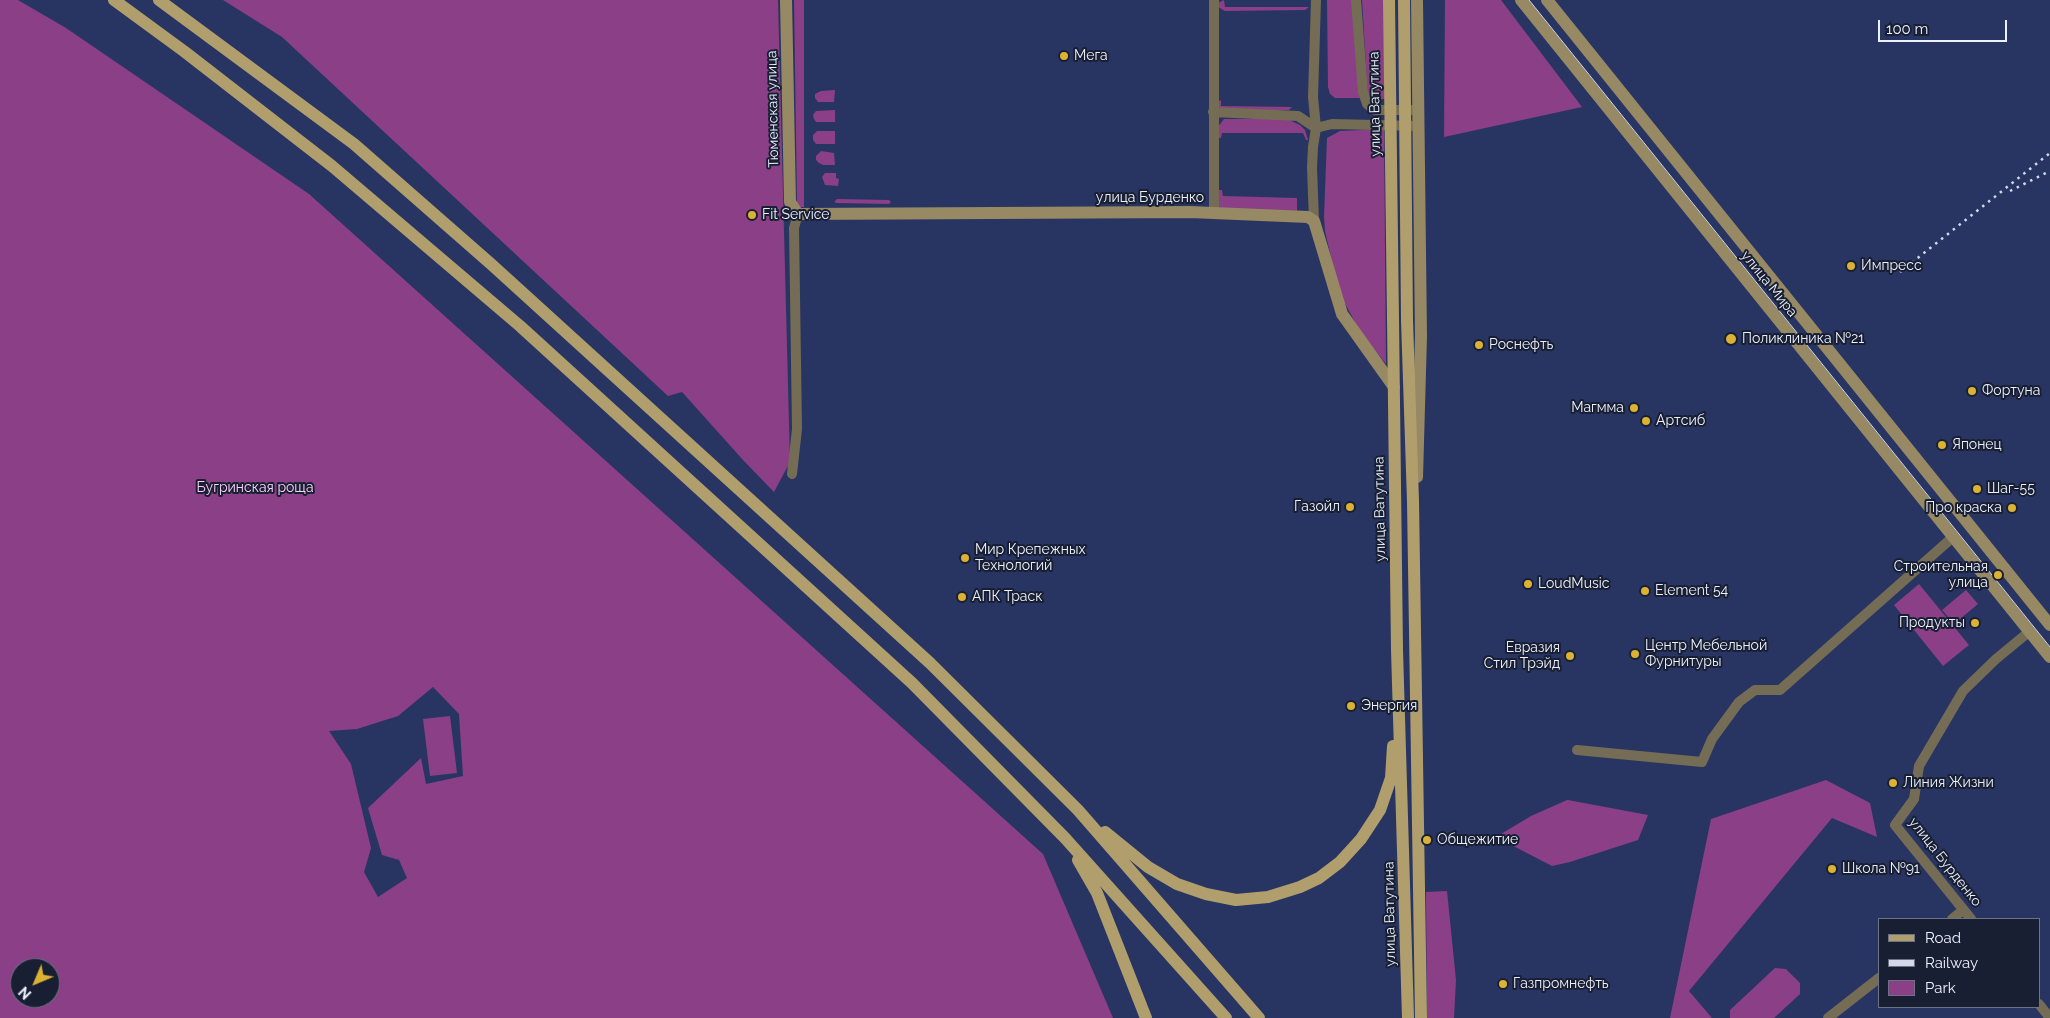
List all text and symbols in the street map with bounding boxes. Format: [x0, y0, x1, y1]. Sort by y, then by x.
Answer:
scale bar [1880, 10, 2009, 42]
text: 100 m [1886, 20, 1928, 38]
place label: Мега [1074, 48, 1108, 64]
street label: Тюменская улица [764, 50, 782, 168]
marker: Мега [1058, 50, 1070, 62]
street label: улица Ватутина [1366, 51, 1384, 157]
street label: улица Бурденко [1096, 190, 1204, 206]
place label: Fit Service [762, 207, 830, 223]
marker: Fit Service [746, 209, 758, 221]
street label: улица Мира [1737, 248, 1801, 320]
place label: Импресс [1861, 258, 1922, 274]
marker: Импресс [1845, 260, 1857, 272]
place label: Поликлиника №21 [1742, 331, 1864, 347]
marker: Поликлиника №21 [1724, 332, 1738, 346]
place label: Роснефть [1489, 337, 1553, 353]
marker: Роснефть [1473, 339, 1485, 351]
place label: Фортуна [1982, 383, 2040, 399]
marker: Фортуна [1966, 385, 1978, 397]
place label: Магмма [1571, 400, 1624, 416]
marker: Магмма [1628, 402, 1640, 414]
place label: Артсиб [1656, 413, 1705, 429]
marker: Артсиб [1640, 415, 1652, 427]
place label: Японец [1952, 437, 2002, 453]
marker: Японец [1936, 439, 1948, 451]
street label: улица Ватутина [1371, 456, 1389, 562]
park label: Бугринская роща [196, 480, 314, 496]
place label: Шаг-55 [1987, 481, 2035, 497]
marker: Шаг-55 [1971, 483, 1983, 495]
place label: Газойл [1294, 499, 1340, 515]
place label: Про краска [1925, 500, 2002, 516]
marker: Газойл [1344, 501, 1356, 513]
marker: Про краска [2006, 502, 2018, 514]
place label: Мир Крепежных Технологий [975, 542, 1085, 574]
marker: Мир Крепежных Технологий [959, 552, 971, 564]
place label: Строительная улица [1894, 559, 1988, 592]
marker: Строительная улица [1992, 569, 2004, 581]
place label: LoudMusic [1538, 576, 1609, 592]
marker: LoudMusic [1522, 578, 1534, 590]
place label: Element 54 [1655, 583, 1728, 599]
marker: Element 54 [1639, 585, 1651, 597]
place label: АПК Траск [972, 589, 1042, 605]
marker: АПК Траск [956, 591, 968, 603]
place label: Продукты [1899, 615, 1965, 631]
marker: Продукты [1969, 617, 1981, 629]
place label: Центр Мебельной Фурнитуры [1645, 638, 1767, 670]
place label: Евразия Стил Трэйд [1484, 640, 1560, 672]
marker: Центр Мебельной Фурнитуры [1629, 648, 1641, 660]
marker: Евразия Стил Трэйд [1564, 650, 1576, 662]
place label: Энергия [1361, 698, 1417, 714]
marker: Энергия [1345, 700, 1357, 712]
place label: Линия Жизни [1903, 775, 1994, 791]
marker: Линия Жизни [1887, 777, 1899, 789]
street label: улица Бурденко [1905, 814, 1985, 910]
place label: Общежитие [1437, 832, 1518, 848]
marker: Общежитие [1421, 834, 1433, 846]
street label: улица Ватутина [1381, 861, 1399, 967]
place label: Школа №91 [1842, 861, 1920, 877]
marker: Школа №91 [1826, 863, 1838, 875]
legend [1878, 918, 2040, 1008]
text: Road [1925, 929, 1961, 947]
text: Railway [1925, 954, 1978, 972]
north arrow [10, 958, 60, 1008]
place label: Газпромнефть [1513, 976, 1609, 992]
marker: Газпромнефть [1497, 978, 1509, 990]
text: Park [1925, 979, 1956, 997]
text: N [16, 983, 35, 1002]

